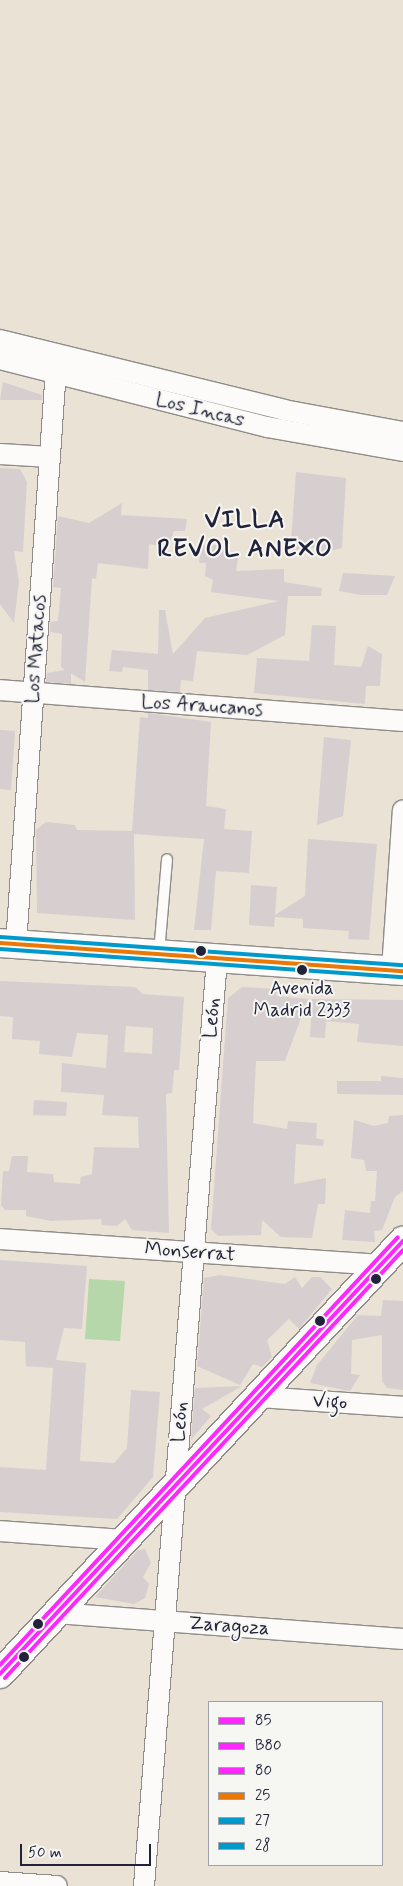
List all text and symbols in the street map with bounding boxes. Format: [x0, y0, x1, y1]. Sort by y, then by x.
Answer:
street label: Los Incas [157, 388, 243, 432]
district label: VILLA REVOL ANEXO [155, 507, 335, 566]
street label: Los Matacos [20, 597, 52, 701]
street label: Los Araucanos [137, 690, 267, 722]
unlabelled marker [196, 946, 206, 956]
marker: Avenida Madrid 2333 [297, 965, 307, 975]
place label: Avenida Madrid 2333 [254, 978, 350, 1022]
street label: León [198, 997, 226, 1039]
street label: Monserrat [144, 1237, 236, 1267]
unlabelled marker [371, 1274, 381, 1284]
unlabelled marker [315, 1316, 325, 1326]
street label: Vigo [312, 1389, 348, 1415]
street label: León [167, 1401, 193, 1443]
street label: Zaragoza [188, 1611, 270, 1641]
unlabelled marker [33, 1619, 43, 1629]
unlabelled marker [19, 1652, 29, 1662]
legend [208, 1701, 383, 1866]
text: 85 [255, 1711, 271, 1731]
text: B80 [255, 1736, 282, 1756]
text: 80 [255, 1761, 272, 1781]
text: 25 [255, 1786, 270, 1806]
text: 27 [255, 1811, 270, 1831]
scale bar [22, 1834, 154, 1866]
text: 28 [255, 1836, 271, 1856]
text: 50 m [28, 1843, 62, 1863]

